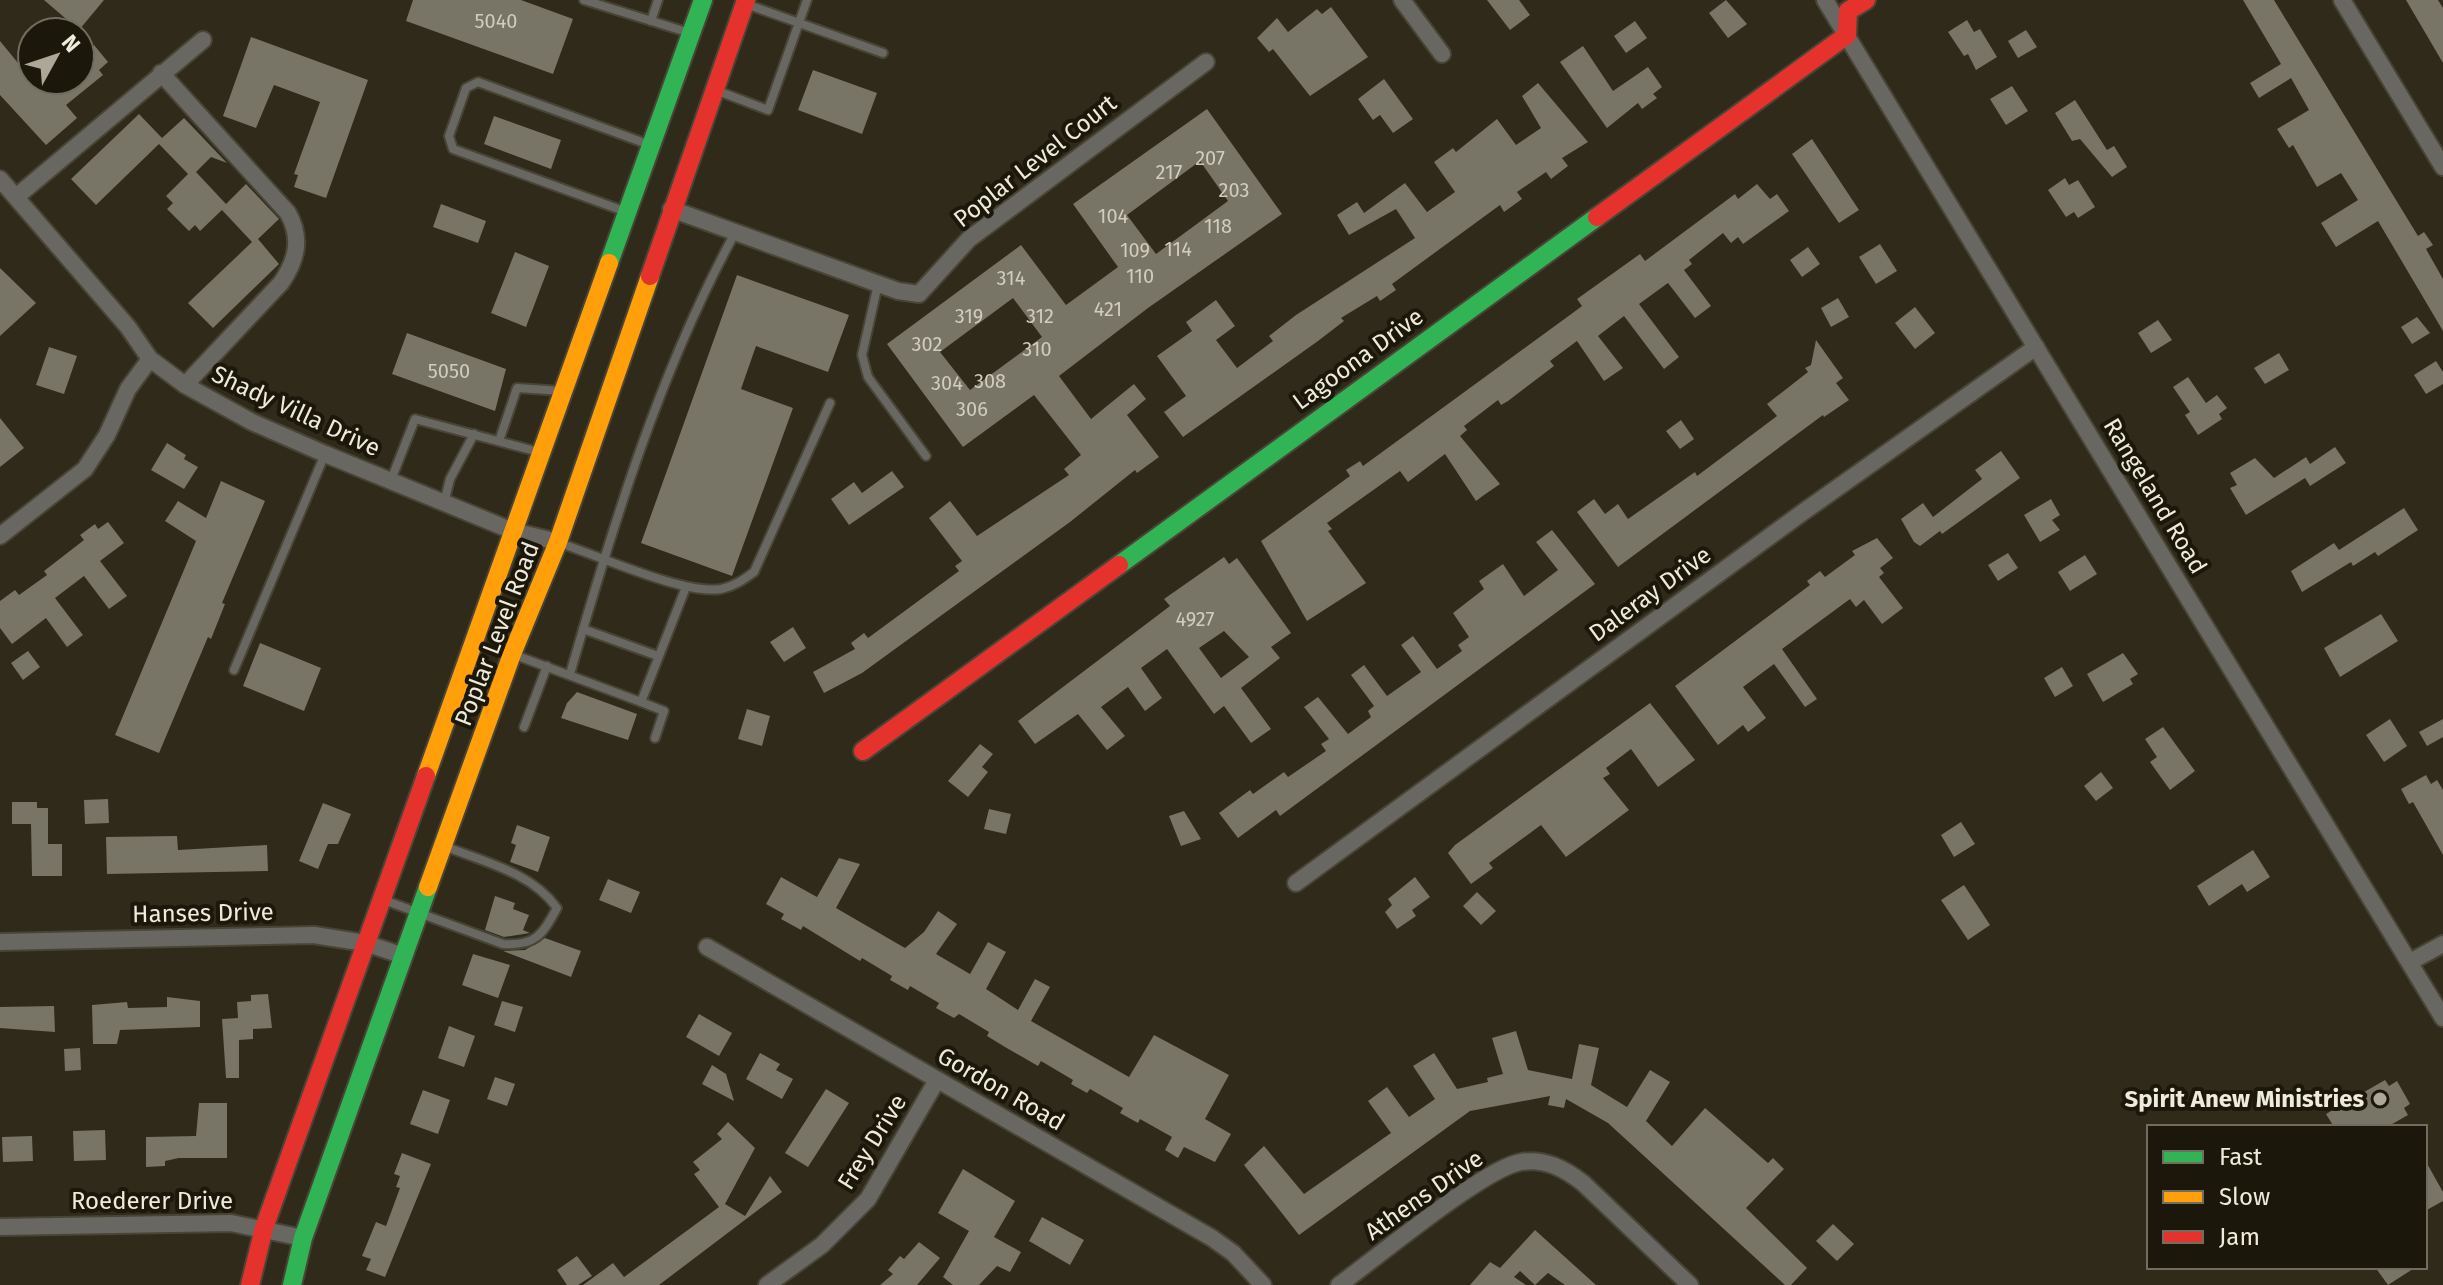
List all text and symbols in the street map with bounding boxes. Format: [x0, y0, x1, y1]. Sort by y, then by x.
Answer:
house number: 5040 [475, 9, 517, 33]
north arrow [16, 16, 96, 96]
text: N [56, 29, 86, 58]
street label: Poplar Level Court [948, 89, 1122, 233]
house number: 207 [1195, 146, 1225, 170]
house number: 217 [1156, 160, 1183, 184]
house number: 203 [1219, 178, 1249, 202]
house number: 104 [1098, 204, 1129, 228]
house number: 118 [1204, 214, 1232, 238]
house number: 114 [1164, 237, 1192, 261]
house number: 109 [1120, 238, 1150, 262]
house number: 110 [1126, 264, 1154, 288]
house number: 314 [997, 266, 1026, 290]
house number: 421 [1094, 297, 1122, 321]
street label: Lagoona Drive [1287, 302, 1429, 416]
house number: 319 [955, 304, 983, 328]
house number: 312 [1026, 304, 1054, 328]
house number: 302 [912, 332, 942, 356]
house number: 310 [1022, 337, 1052, 361]
house number: 5050 [428, 359, 470, 383]
street label: Shady Villa Drive [207, 360, 385, 462]
house number: 308 [974, 369, 1006, 393]
house number: 304 [931, 371, 963, 395]
house number: 306 [956, 397, 988, 421]
street label: Rangeland Road [2098, 413, 2212, 579]
street label: Poplar Level Road [449, 538, 545, 730]
street label: Daleray Drive [1584, 540, 1716, 648]
house number: 4927 [1176, 607, 1215, 631]
street label: Hanses Drive [132, 898, 274, 928]
street label: Gordon Road [933, 1041, 1069, 1137]
place label: Spirit Anew Ministries [2125, 1085, 2364, 1113]
street label: Frey Drive [832, 1089, 912, 1195]
marker: Spirit Anew Ministries [2371, 1090, 2389, 1108]
legend [2147, 1125, 2427, 1269]
text: Fast [2219, 1143, 2262, 1171]
street label: Athens Drive [1360, 1144, 1488, 1246]
text: Slow [2219, 1183, 2270, 1211]
street label: Roederer Drive [71, 1187, 233, 1215]
text: Jam [2219, 1223, 2260, 1251]

